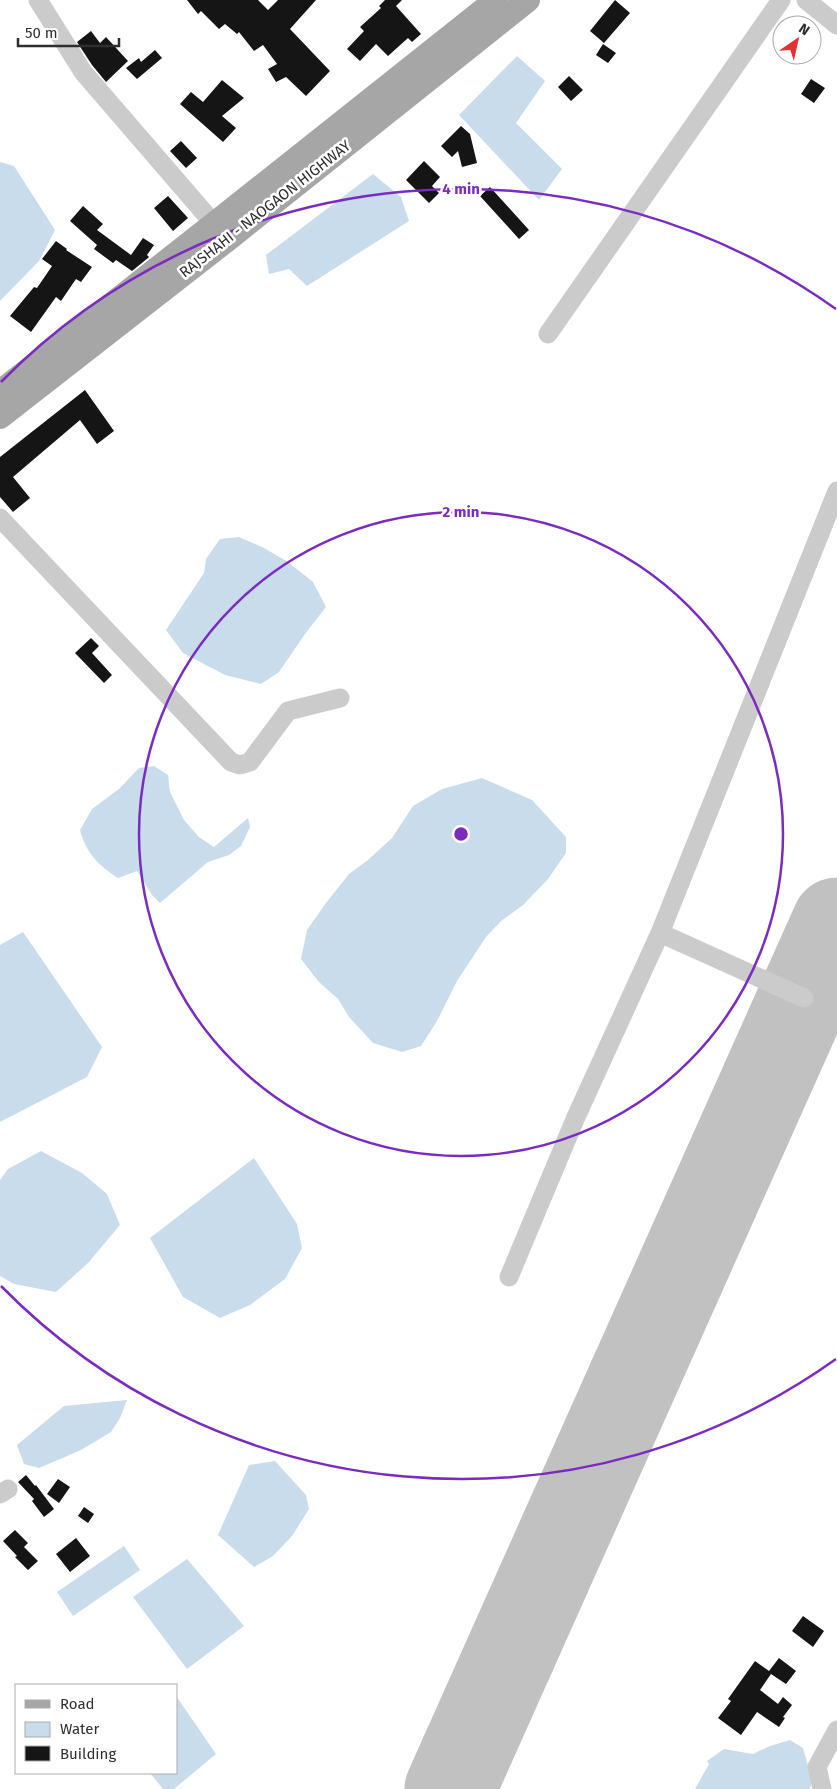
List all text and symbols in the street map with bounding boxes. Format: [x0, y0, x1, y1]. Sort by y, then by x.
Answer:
scale bar [18, 15, 119, 47]
north arrow [772, 15, 822, 65]
text: N [795, 20, 813, 39]
text: 50 m [25, 24, 58, 42]
street label: RAJSHAHI - NAOGAON HIGHWAY [176, 136, 355, 281]
text: 4 min [442, 180, 480, 198]
text: 2 min [443, 503, 479, 521]
centre of rings [452, 825, 470, 843]
legend [15, 1684, 178, 1774]
text: Road [60, 1695, 95, 1713]
text: Water [60, 1720, 99, 1738]
text: Building [60, 1745, 116, 1763]

